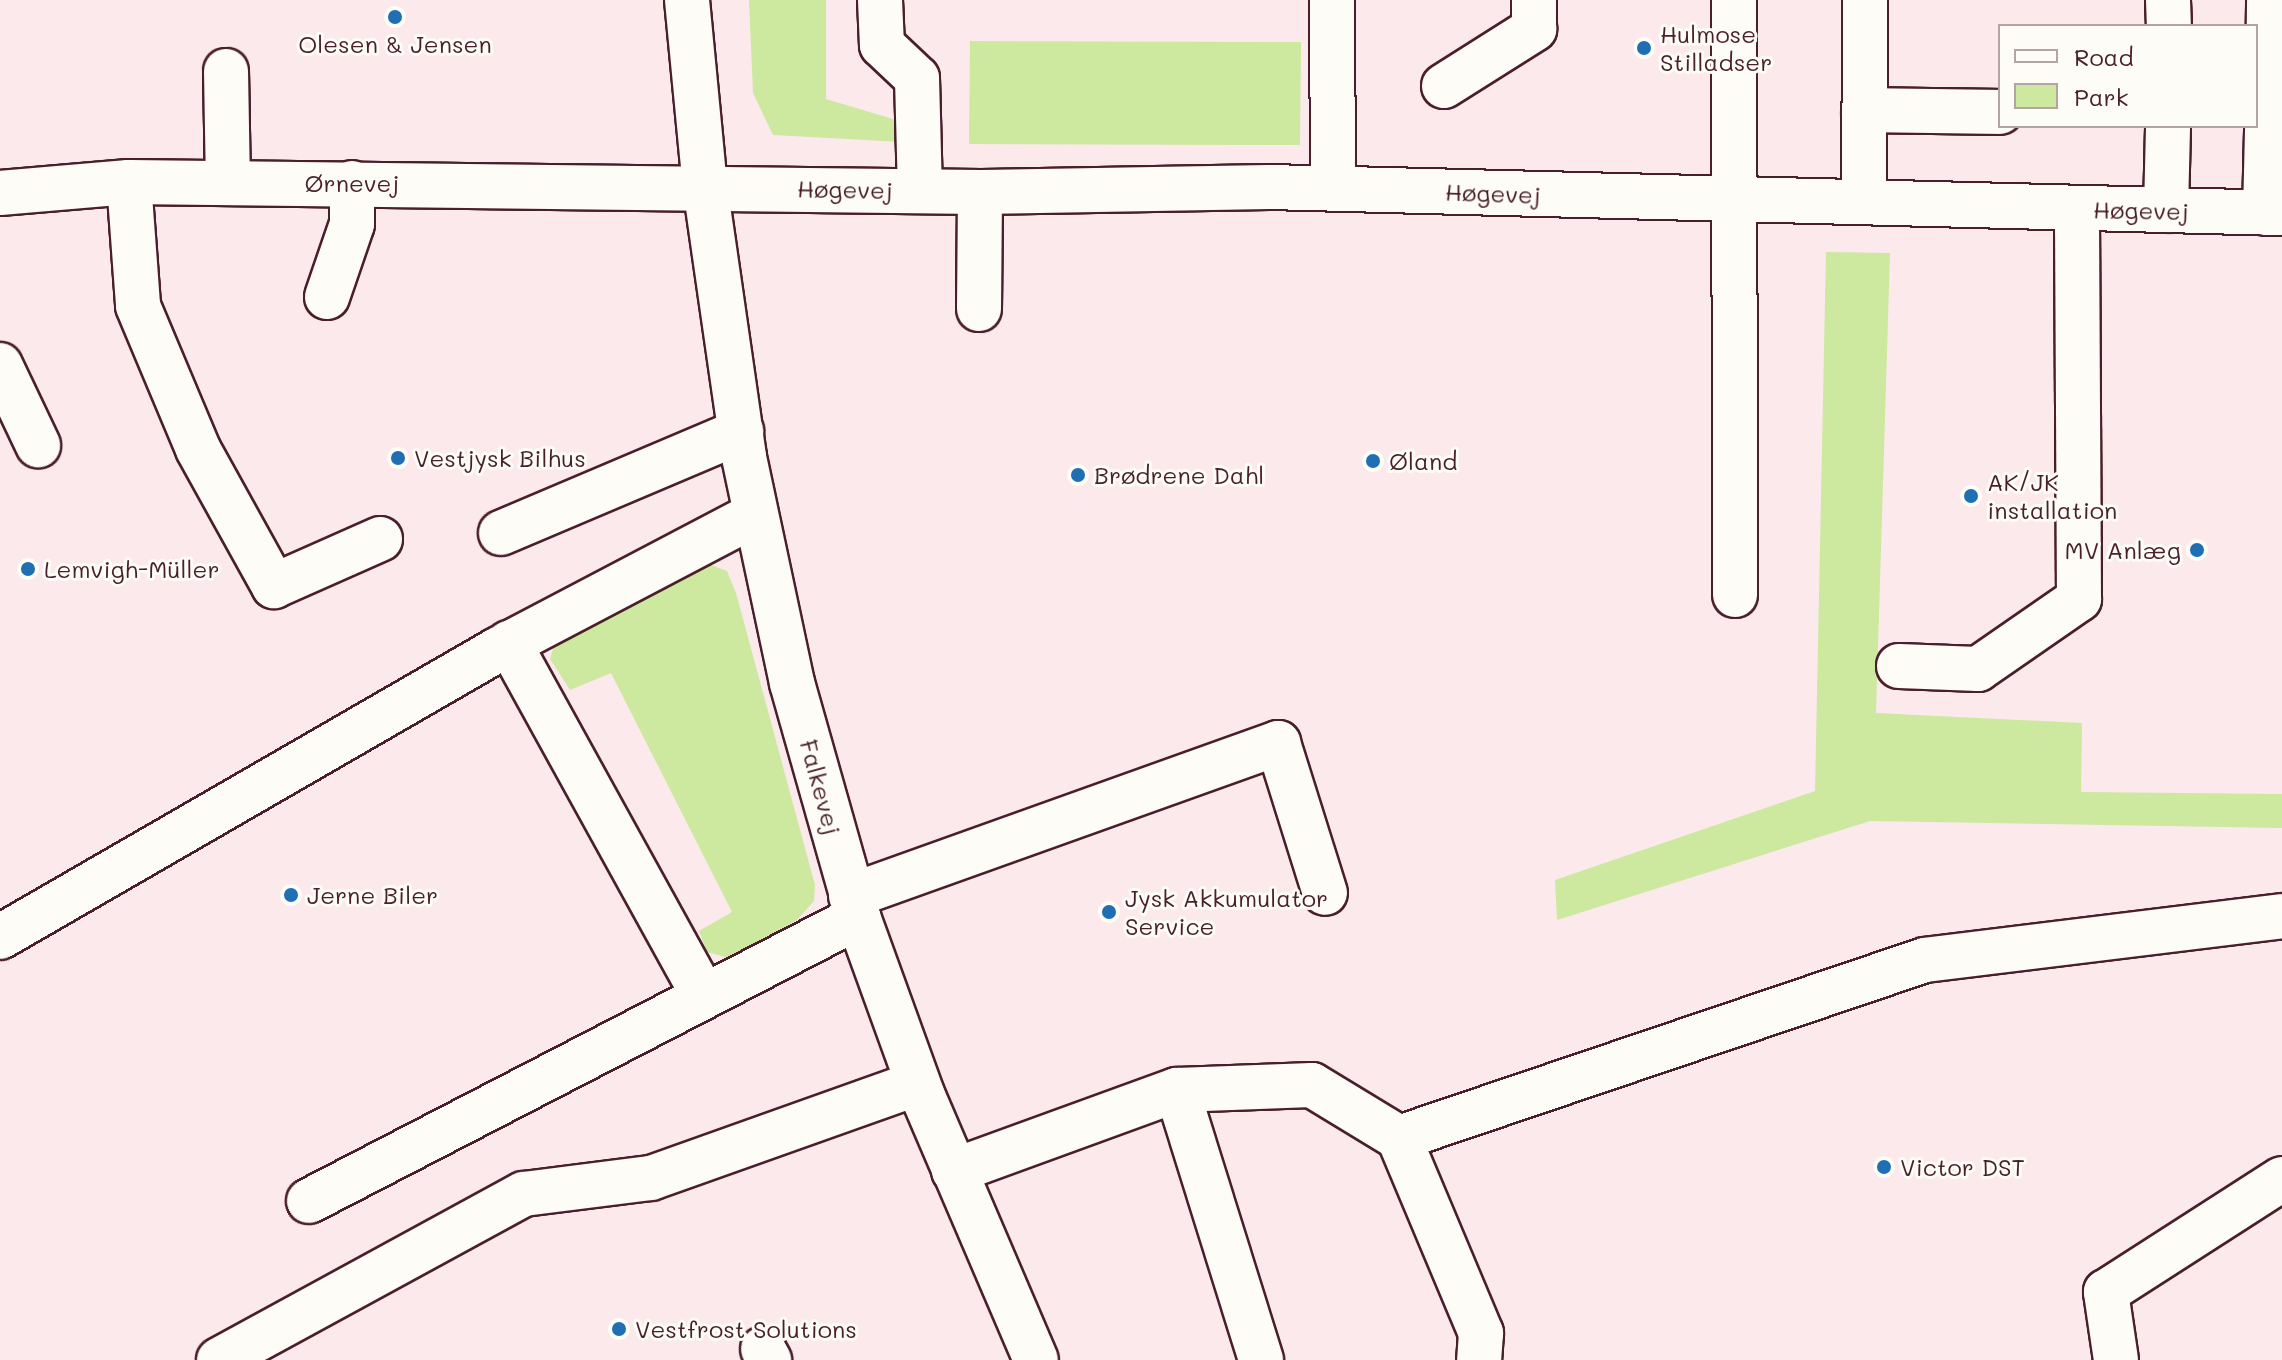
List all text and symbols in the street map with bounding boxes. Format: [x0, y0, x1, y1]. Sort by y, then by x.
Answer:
marker: Olesen & Jensen [386, 8, 404, 26]
place label: Hulmose Stilladser [1660, 20, 1772, 76]
legend [1998, 24, 2258, 128]
place label: Olesen & Jensen [298, 30, 492, 58]
marker: Hulmose Stilladser [1635, 39, 1653, 57]
text: Road [2074, 41, 2134, 72]
text: Park [2074, 81, 2128, 112]
street label: Ørnevej [305, 169, 399, 197]
street label: Høgevej [797, 174, 893, 204]
street label: Høgevej [1445, 177, 1541, 209]
street label: Høgevej [2093, 195, 2189, 225]
place label: Vestjysk Bilhus [414, 444, 586, 472]
place label: Øland [1389, 447, 1457, 475]
marker: Vestjysk Bilhus [389, 449, 407, 467]
marker: Øland [1364, 452, 1382, 470]
place label: Brødrene Dahl [1094, 461, 1264, 489]
marker: Brødrene Dahl [1069, 466, 1087, 484]
place label: AK/JK installation [1987, 468, 2117, 524]
marker: AK/JK installation [1962, 487, 1980, 505]
place label: MV Anlæg [2065, 536, 2181, 564]
marker: MV Anlæg [2188, 541, 2206, 559]
place label: Lemvigh-Müller [44, 555, 219, 583]
marker: Lemvigh-Müller [19, 560, 37, 578]
street label: Falkevej [794, 736, 848, 838]
place label: Jerne Biler [307, 881, 438, 909]
place label: Jysk Akkumulator Service [1125, 884, 1328, 940]
marker: Jerne Biler [282, 886, 300, 904]
marker: Jysk Akkumulator Service [1100, 903, 1118, 921]
place label: Victor DST [1900, 1153, 2025, 1181]
marker: Victor DST [1875, 1158, 1893, 1176]
place label: Vestfrost Solutions [635, 1315, 857, 1343]
marker: Vestfrost Solutions [610, 1320, 628, 1338]

